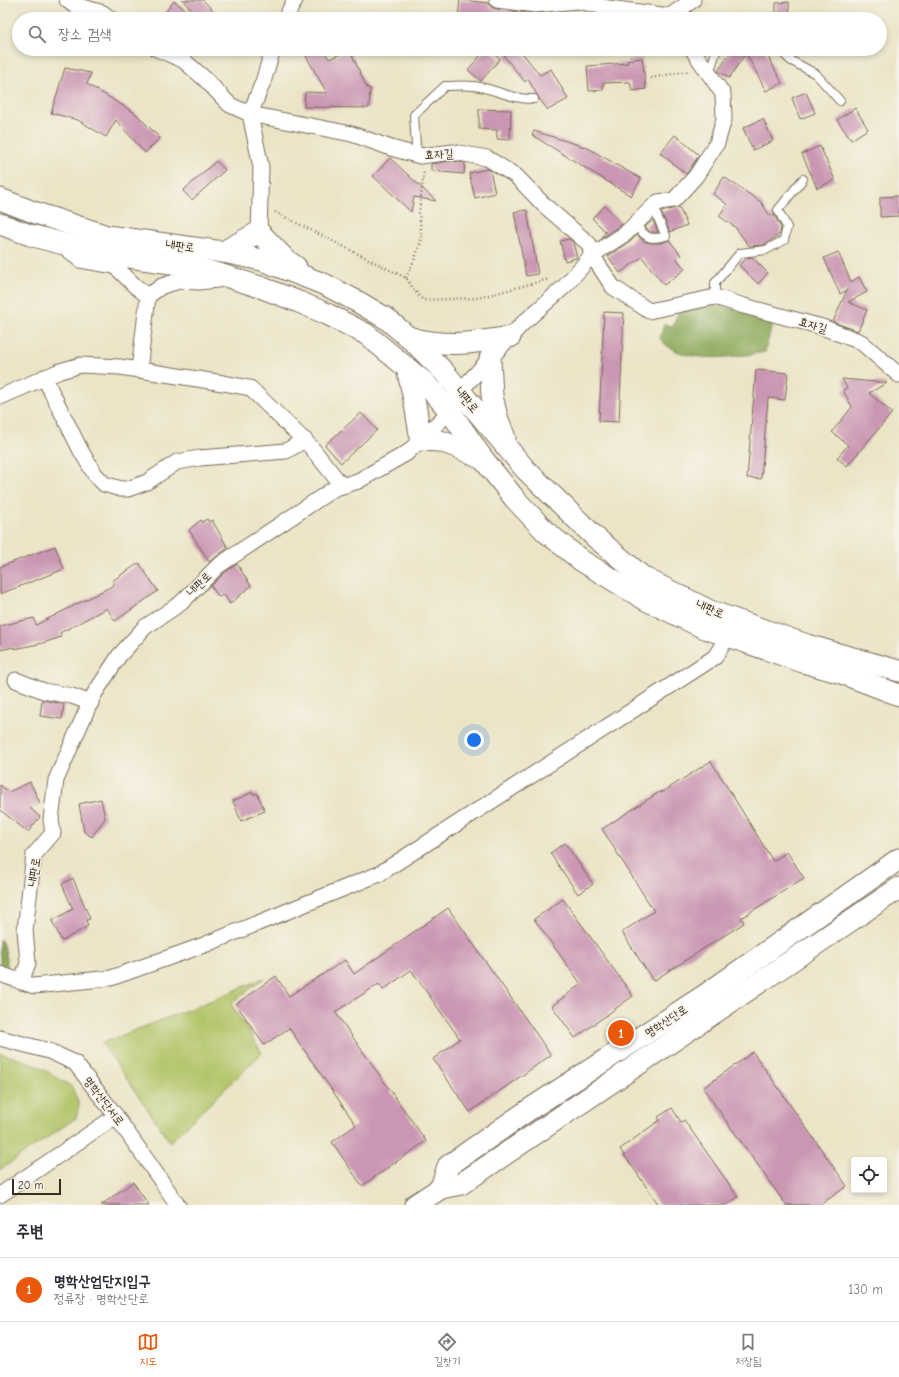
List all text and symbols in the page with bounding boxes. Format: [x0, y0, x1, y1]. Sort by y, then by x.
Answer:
search box [12, 12, 887, 56]
icon: search [26, 23, 48, 45]
text: 장소 검색 [58, 25, 111, 43]
street label: 효자길 [424, 146, 454, 162]
street label: 내판로 [165, 237, 195, 255]
street label: 효자길 [797, 314, 829, 336]
street label: 내판로 [452, 384, 482, 416]
street label: 내판로 [184, 569, 214, 599]
street label: 내판로 [694, 597, 726, 621]
your location [464, 730, 484, 750]
street label: 내판로 [25, 857, 43, 887]
street label: 명학산단로 [642, 1002, 690, 1040]
pin: 1 [608, 1018, 634, 1048]
street label: 명학산단서로 [81, 1074, 127, 1128]
map controls [851, 1157, 887, 1193]
button: locate [851, 1157, 887, 1193]
scale bar [12, 1177, 61, 1196]
text: 20 m [18, 1179, 43, 1192]
text: 주변 [16, 1222, 43, 1241]
text: 명학산업단지입구 [54, 1272, 151, 1290]
text: 1 [26, 1282, 32, 1297]
text: 130 m [848, 1282, 883, 1297]
text: 정류장 · 명학산단로 [54, 1291, 149, 1306]
tab: 지도 [137, 1331, 159, 1369]
tab: 길찾기 [434, 1331, 461, 1369]
tab: 저장됨 [735, 1331, 762, 1369]

